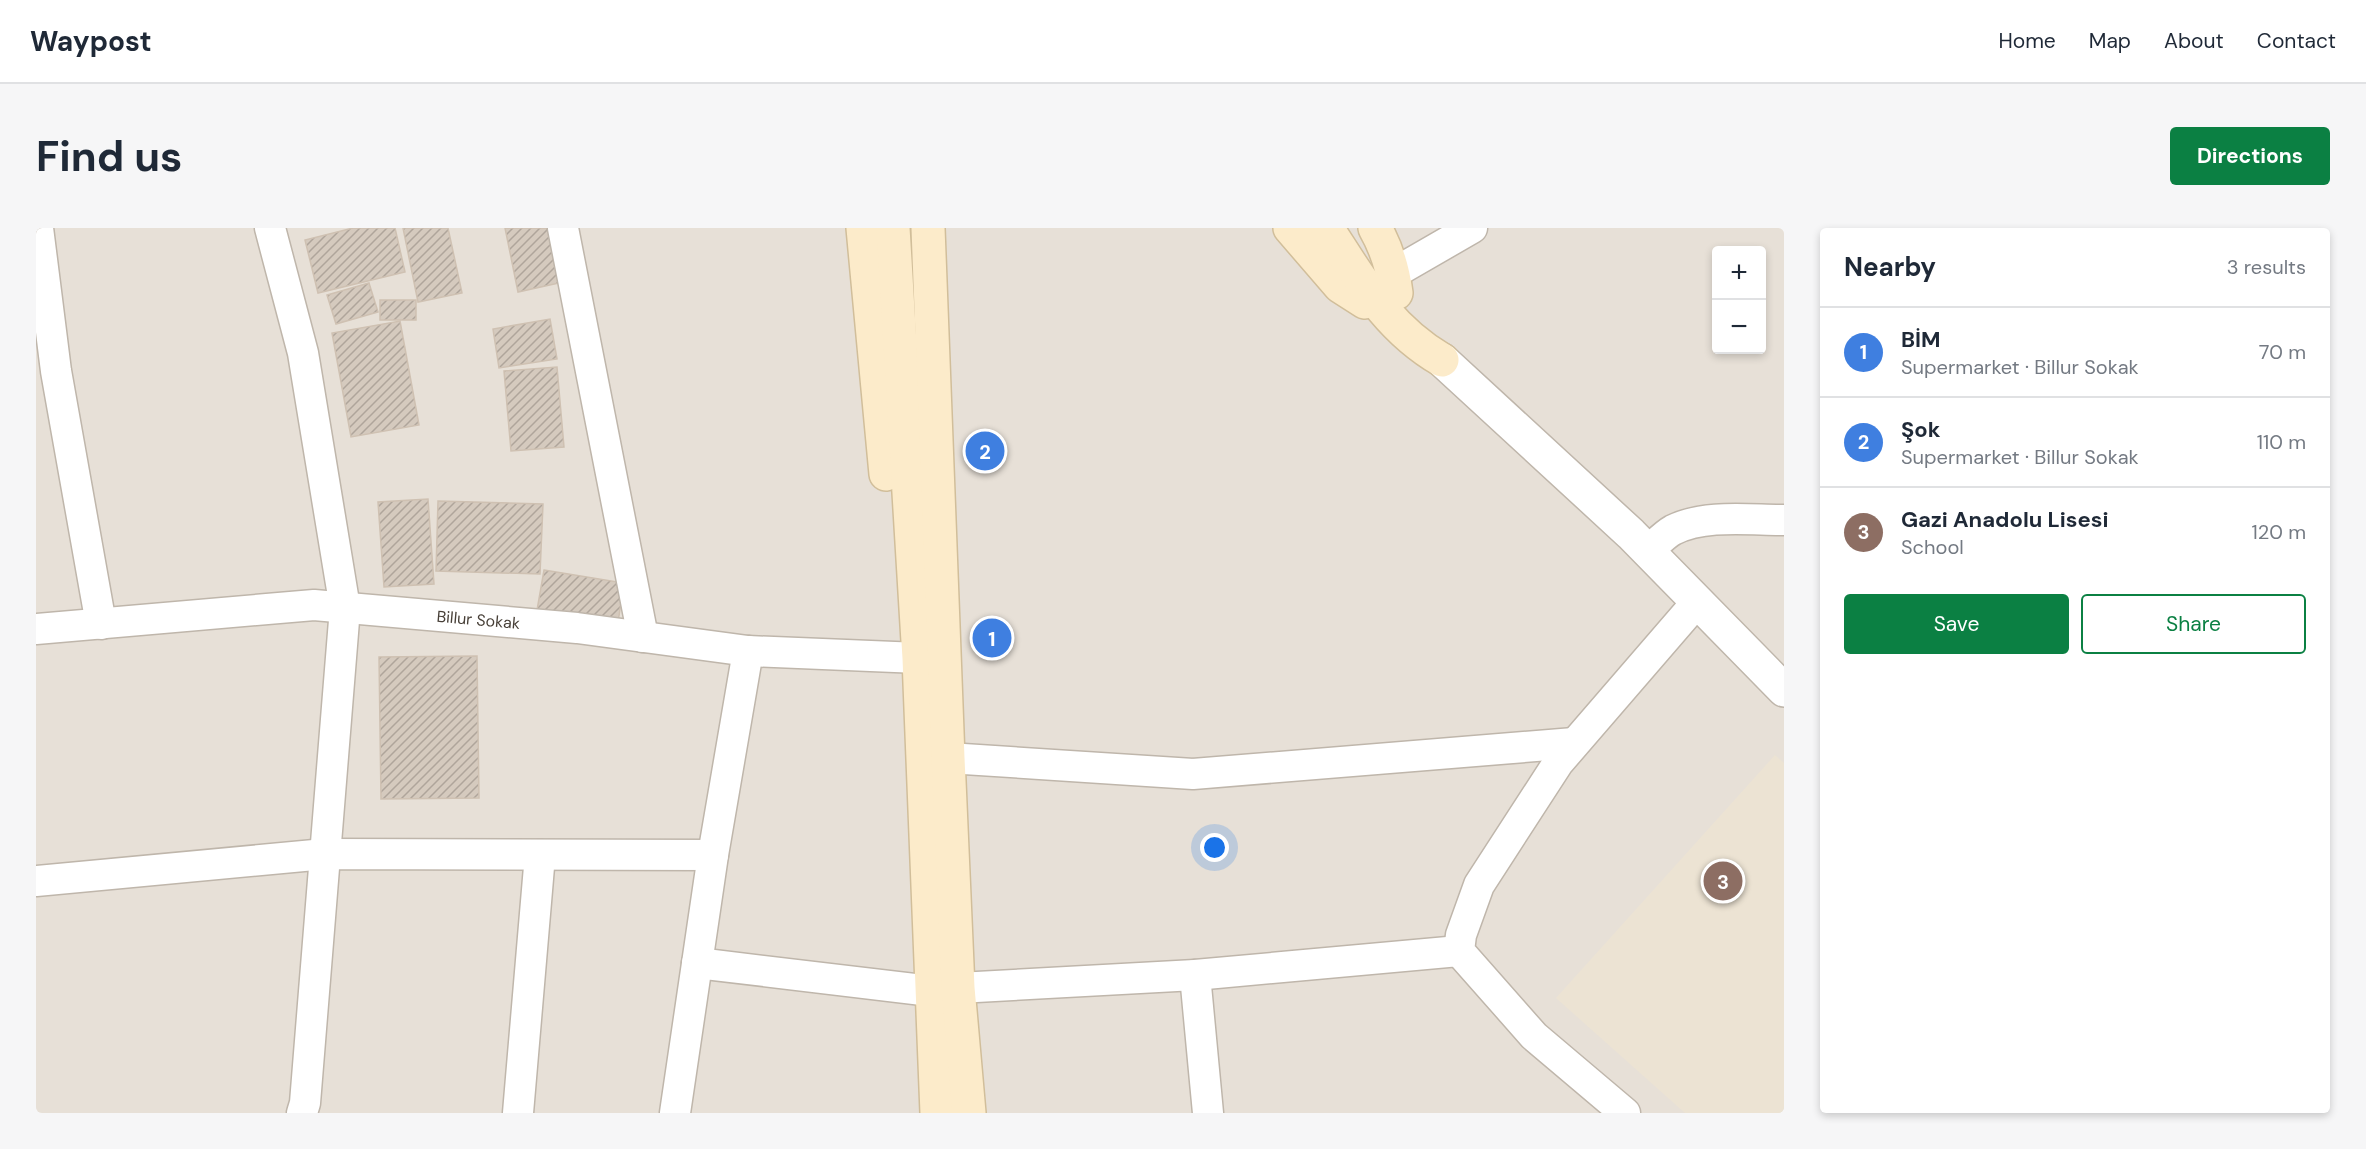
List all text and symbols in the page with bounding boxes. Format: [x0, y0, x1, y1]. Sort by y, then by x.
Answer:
text: Waypost [30, 23, 152, 60]
text: Home [1998, 27, 2056, 55]
text: Map [2089, 27, 2131, 55]
text: About [2164, 27, 2224, 55]
text: Contact [2257, 27, 2336, 55]
button: Directions [2170, 127, 2330, 185]
text: Find us [36, 129, 182, 184]
map controls [1712, 246, 1766, 354]
button: + [1712, 246, 1766, 300]
text: Nearby [1844, 250, 1936, 284]
text: 3 results [2227, 254, 2306, 280]
button: − [1712, 300, 1766, 354]
text: BİM [1901, 325, 1941, 354]
text: 1 [1860, 339, 1867, 365]
text: 70 m [2259, 339, 2306, 365]
text: Supermarket · Billur Sokak [1901, 354, 2139, 380]
text: Şok [1901, 415, 1940, 444]
pin: 2 [966, 428, 1004, 474]
text: 2 [1858, 429, 1869, 455]
text: 110 m [2257, 429, 2306, 455]
text: Supermarket · Billur Sokak [1901, 444, 2139, 470]
text: Gazi Anadolu Lisesi [1901, 505, 2108, 534]
text: 3 [1857, 519, 1870, 545]
text: 120 m [2252, 519, 2306, 545]
text: School [1901, 534, 1964, 560]
button: Save [1844, 594, 2069, 654]
button: Share [2081, 594, 2306, 654]
street label: Billur Sokak [436, 605, 521, 633]
pin: 1 [972, 616, 1012, 660]
your location [1200, 833, 1229, 862]
pin: 3 [1704, 858, 1742, 904]

